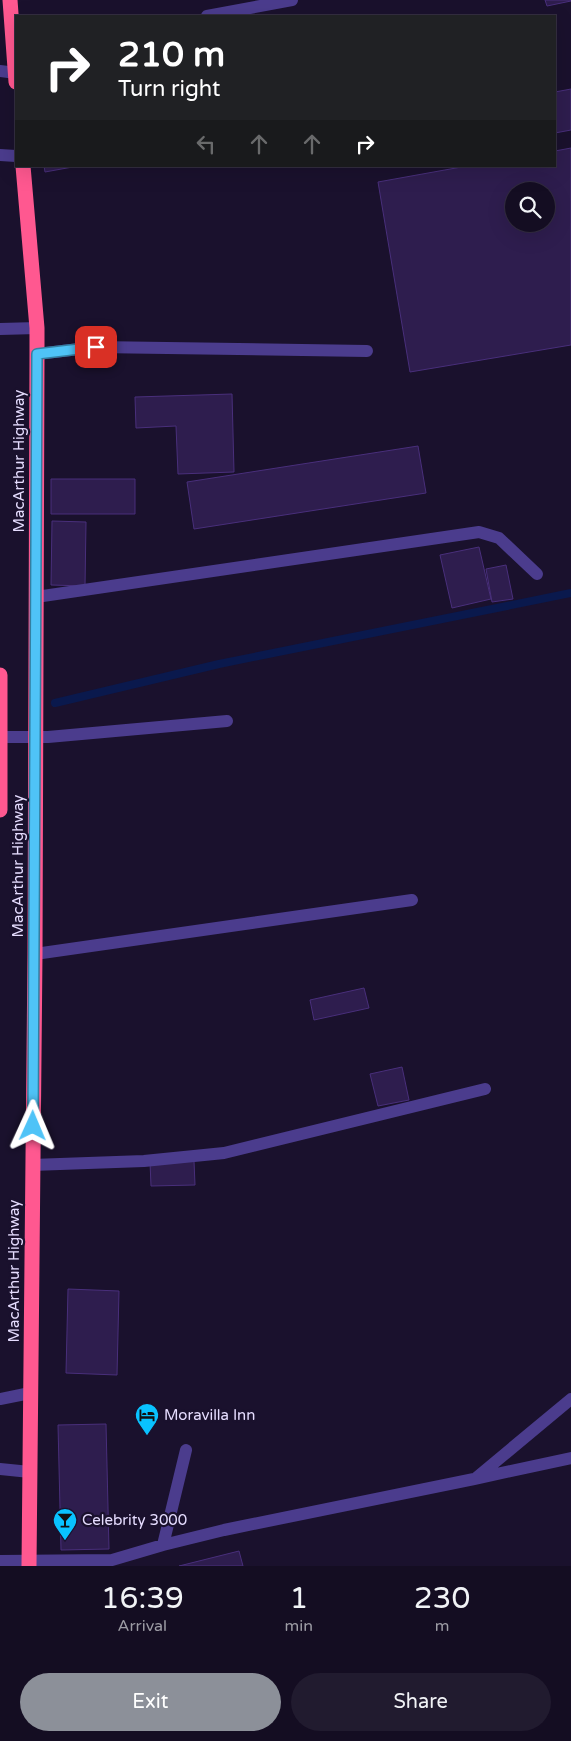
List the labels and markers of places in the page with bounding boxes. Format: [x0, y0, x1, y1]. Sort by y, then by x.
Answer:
pin [75, 326, 117, 368]
hotel icon: Moravilla Inn [134, 1402, 160, 1436]
place label: Moravilla Inn [164, 1406, 255, 1424]
bar icon: Celebrity 3000 [52, 1507, 78, 1541]
place label: Celebrity 3000 [82, 1511, 187, 1529]

